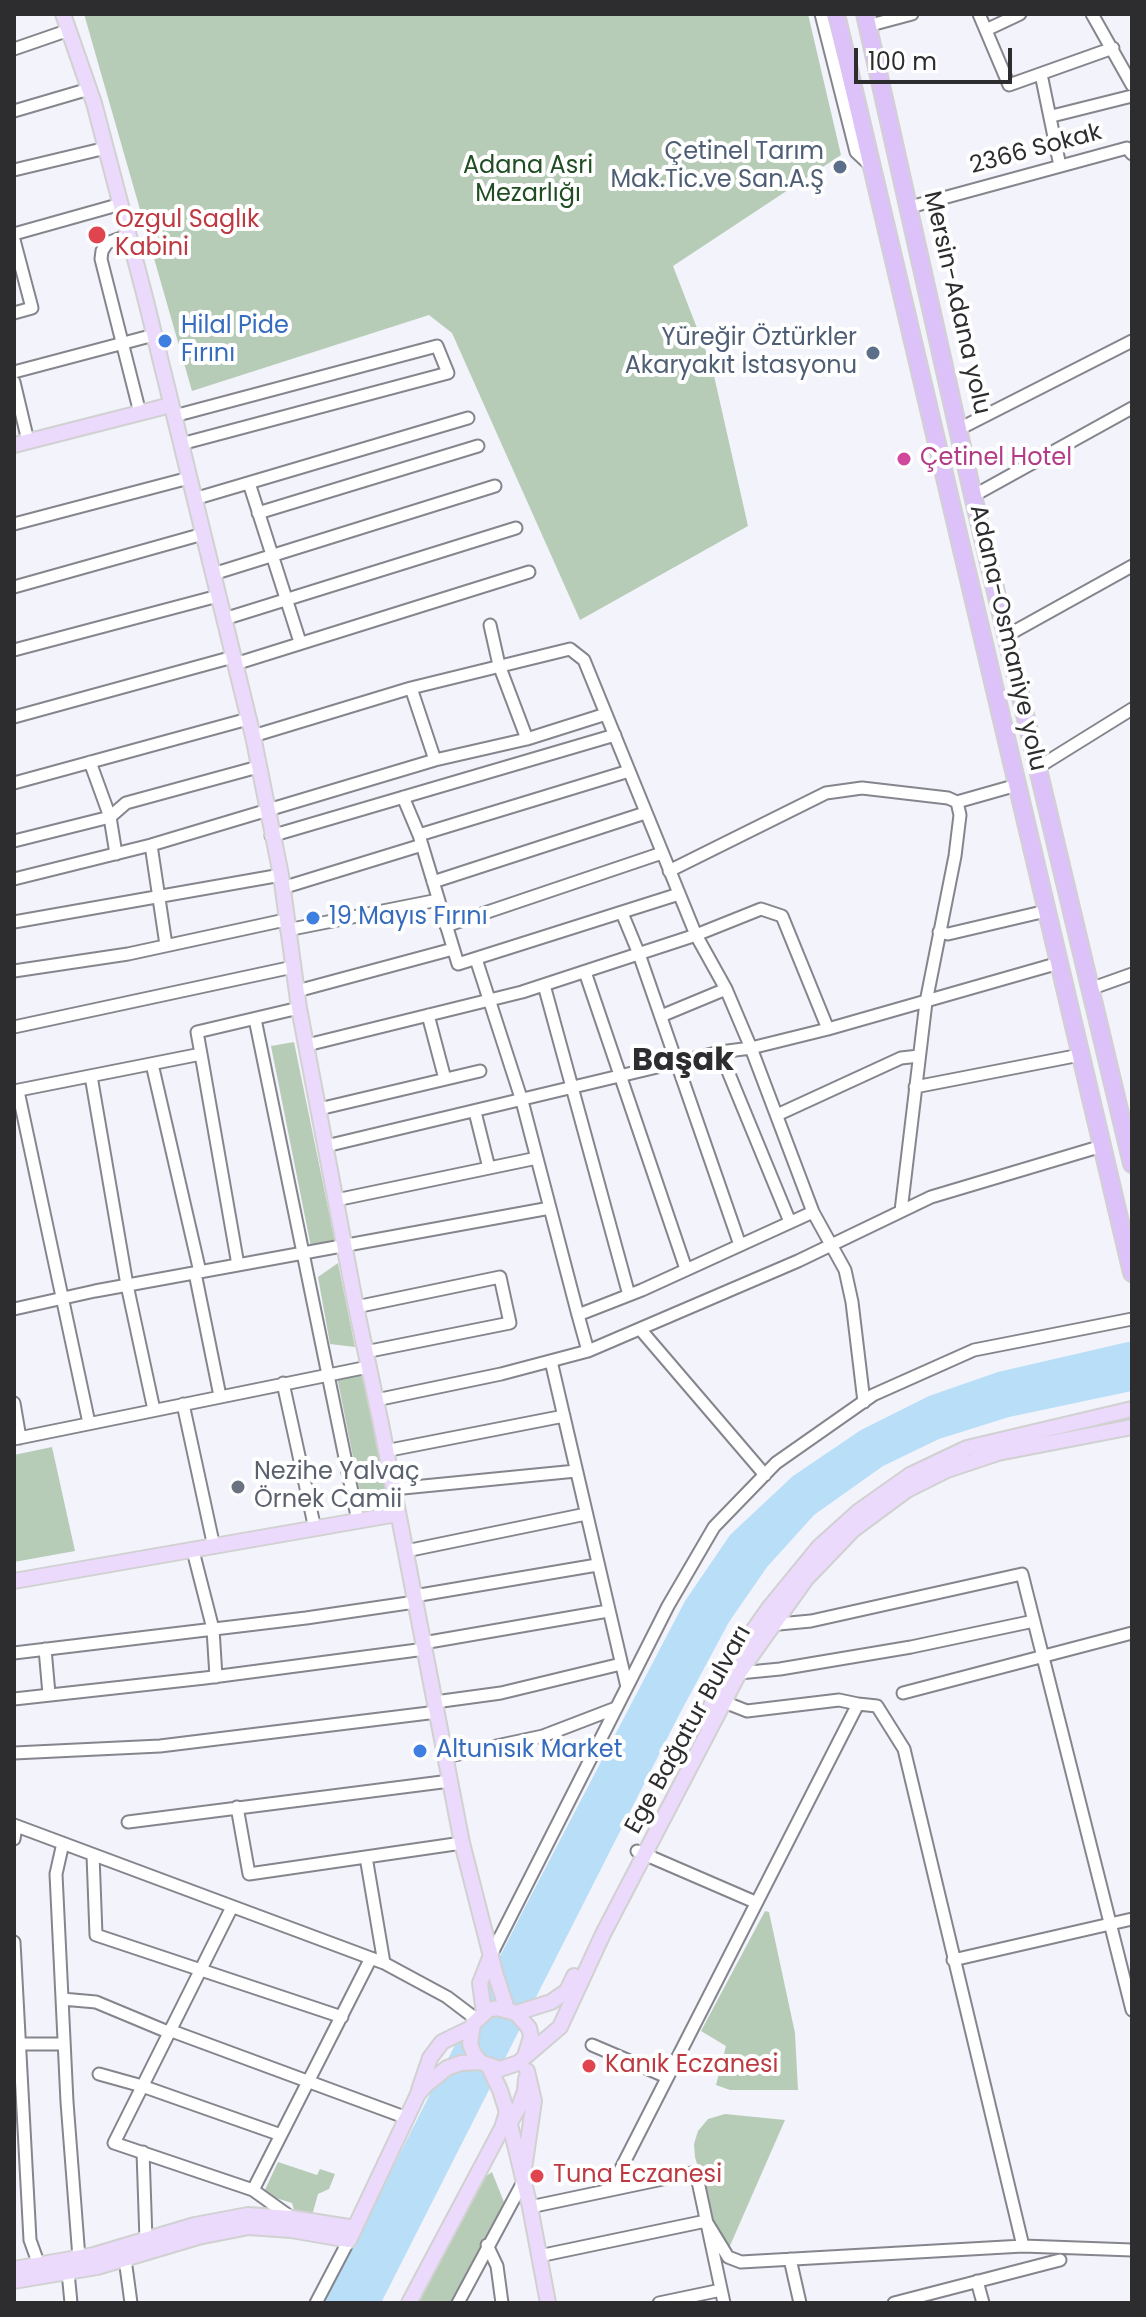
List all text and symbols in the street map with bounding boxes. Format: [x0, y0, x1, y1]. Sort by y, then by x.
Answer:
scale bar [858, 32, 1016, 82]
text: 100 m [868, 45, 937, 78]
street label: 2366 Sokak [967, 119, 1105, 181]
place label: Çetinel Tarım Mak.Tic.ve San.A.Ş [610, 139, 824, 195]
park label: Adana Asri Mezarlığı [463, 153, 593, 209]
marker: Çetinel Tarım Mak.Tic.ve San.A.Ş [831, 158, 849, 176]
street label: Mersin-Adana yolu [916, 189, 996, 417]
place label: Ozgul Saglık Kabini [115, 207, 259, 263]
marker: Ozgul Saglık Kabini [86, 224, 108, 246]
place label: Hilal Pide Fırını [181, 313, 289, 369]
place label: Yüreğir Öztürkler Akaryakıt İstasyonu [625, 325, 857, 381]
marker: Hilal Pide Fırını [156, 332, 174, 350]
marker: Yüreğir Öztürkler Akaryakıt İstasyonu [864, 344, 882, 362]
place label: Çetinel Hotel [920, 445, 1072, 473]
marker: Çetinel Hotel [895, 450, 913, 468]
street label: Adana-Osmaniye yolu [962, 502, 1052, 774]
place label: 19 Mayıs Fırını [329, 904, 488, 932]
marker: 19 Mayıs Fırını [304, 909, 322, 927]
district label: Başak [632, 1043, 734, 1081]
place label: Nezihe Yalvaç Örnek Camii [254, 1459, 420, 1515]
marker: Nezihe Yalvaç Örnek Camii [229, 1478, 247, 1496]
street label: Ege Bağatur Bulvarı [620, 1621, 758, 1839]
place label: Altunısık Market [436, 1737, 622, 1765]
marker: Altunısık Market [411, 1742, 429, 1760]
place label: Kanık Eczanesi [605, 2052, 778, 2080]
marker: Kanık Eczanesi [580, 2057, 598, 2075]
place label: Tuna Eczanesi [553, 2162, 722, 2190]
marker: Tuna Eczanesi [528, 2167, 546, 2185]

